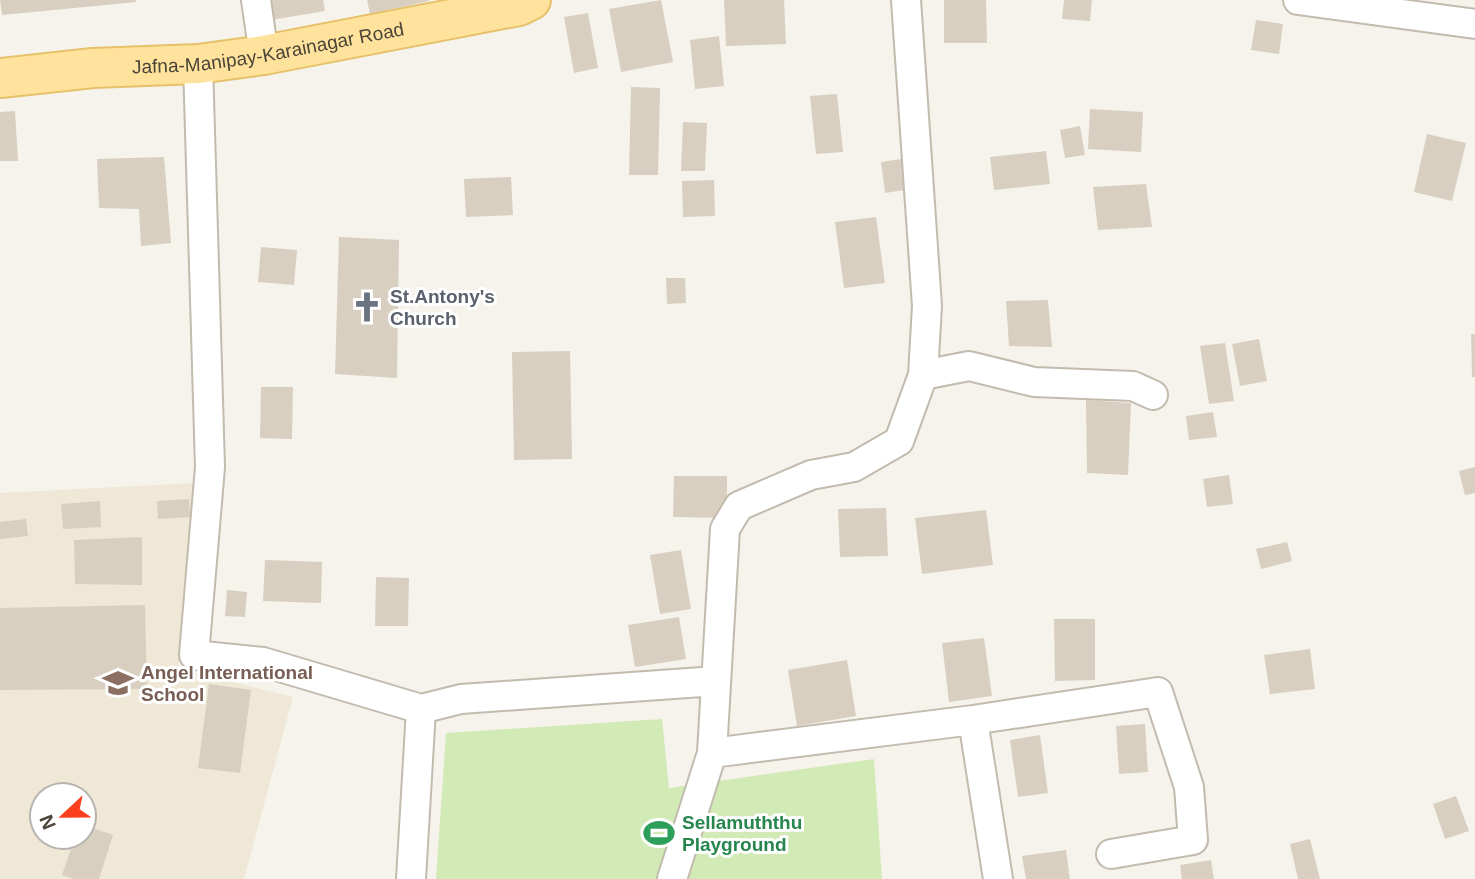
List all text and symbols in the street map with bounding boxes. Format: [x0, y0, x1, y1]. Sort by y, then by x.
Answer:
street label: Jafna-Manipay-Karainagar Road [132, 18, 406, 77]
place label: St.Antony's Church [390, 286, 495, 329]
church icon: St.Antony's Church [350, 290, 384, 324]
place label: Angel International School [141, 662, 313, 705]
school or university icon: Angel International School [101, 666, 135, 700]
north arrow [28, 781, 98, 851]
text: N [35, 812, 60, 832]
place label: Sellamuththu Playground [682, 812, 802, 855]
sports icon: Sellamuththu Playground [642, 816, 676, 850]

